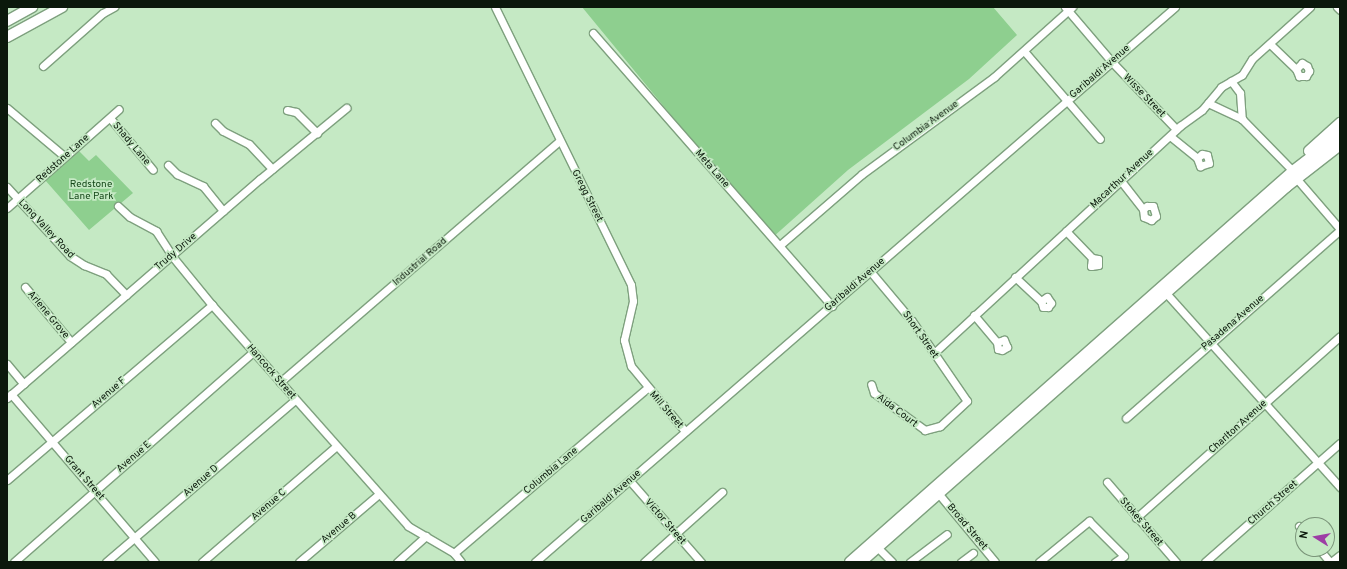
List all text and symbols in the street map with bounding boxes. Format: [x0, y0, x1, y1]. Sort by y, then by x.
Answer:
street label: Garibaldi Avenue [1067, 42, 1133, 102]
street label: Wisse Street [1120, 72, 1168, 120]
street label: Columbia Avenue [891, 98, 961, 154]
street label: Shady Lane [110, 120, 152, 168]
street label: Redstone Lane [34, 132, 92, 186]
street label: Meta Lane [692, 147, 732, 191]
street label: Macarthur Avenue [1088, 147, 1156, 211]
street label: Gregg Street [569, 168, 605, 224]
park label: Redstone Lane Park [68, 178, 114, 202]
street label: Long Valley Road [15, 197, 77, 261]
street label: Trudy Drive [153, 231, 199, 273]
street label: Industrial Road [391, 235, 449, 289]
street label: Garibaldi Avenue [822, 255, 888, 315]
street label: Arlene Grove [25, 289, 71, 341]
street label: Pasadena Avenue [1199, 292, 1267, 354]
street label: Short Street [899, 309, 941, 361]
street label: Hancock Street [244, 342, 298, 402]
street label: Avenue F [89, 375, 129, 411]
street label: Mill Street [646, 389, 686, 431]
street label: Aida Court [874, 392, 920, 430]
street label: Charlton Avenue [1206, 398, 1270, 456]
street label: Avenue E [114, 439, 154, 475]
street label: Columbia Lane [522, 445, 580, 497]
street label: Grant Street [61, 453, 107, 503]
street label: Avenue D [181, 462, 221, 500]
street label: Garibaldi Avenue [578, 467, 644, 527]
street label: Church Street [1246, 478, 1300, 528]
street label: Avenue C [249, 487, 289, 523]
street label: Stokes Street [1117, 495, 1165, 549]
street label: Victor Street [642, 497, 688, 547]
street label: Broad Street [944, 501, 990, 553]
street label: Avenue B [319, 510, 359, 546]
north arrow [1295, 517, 1335, 557]
text: N [1297, 530, 1312, 540]

